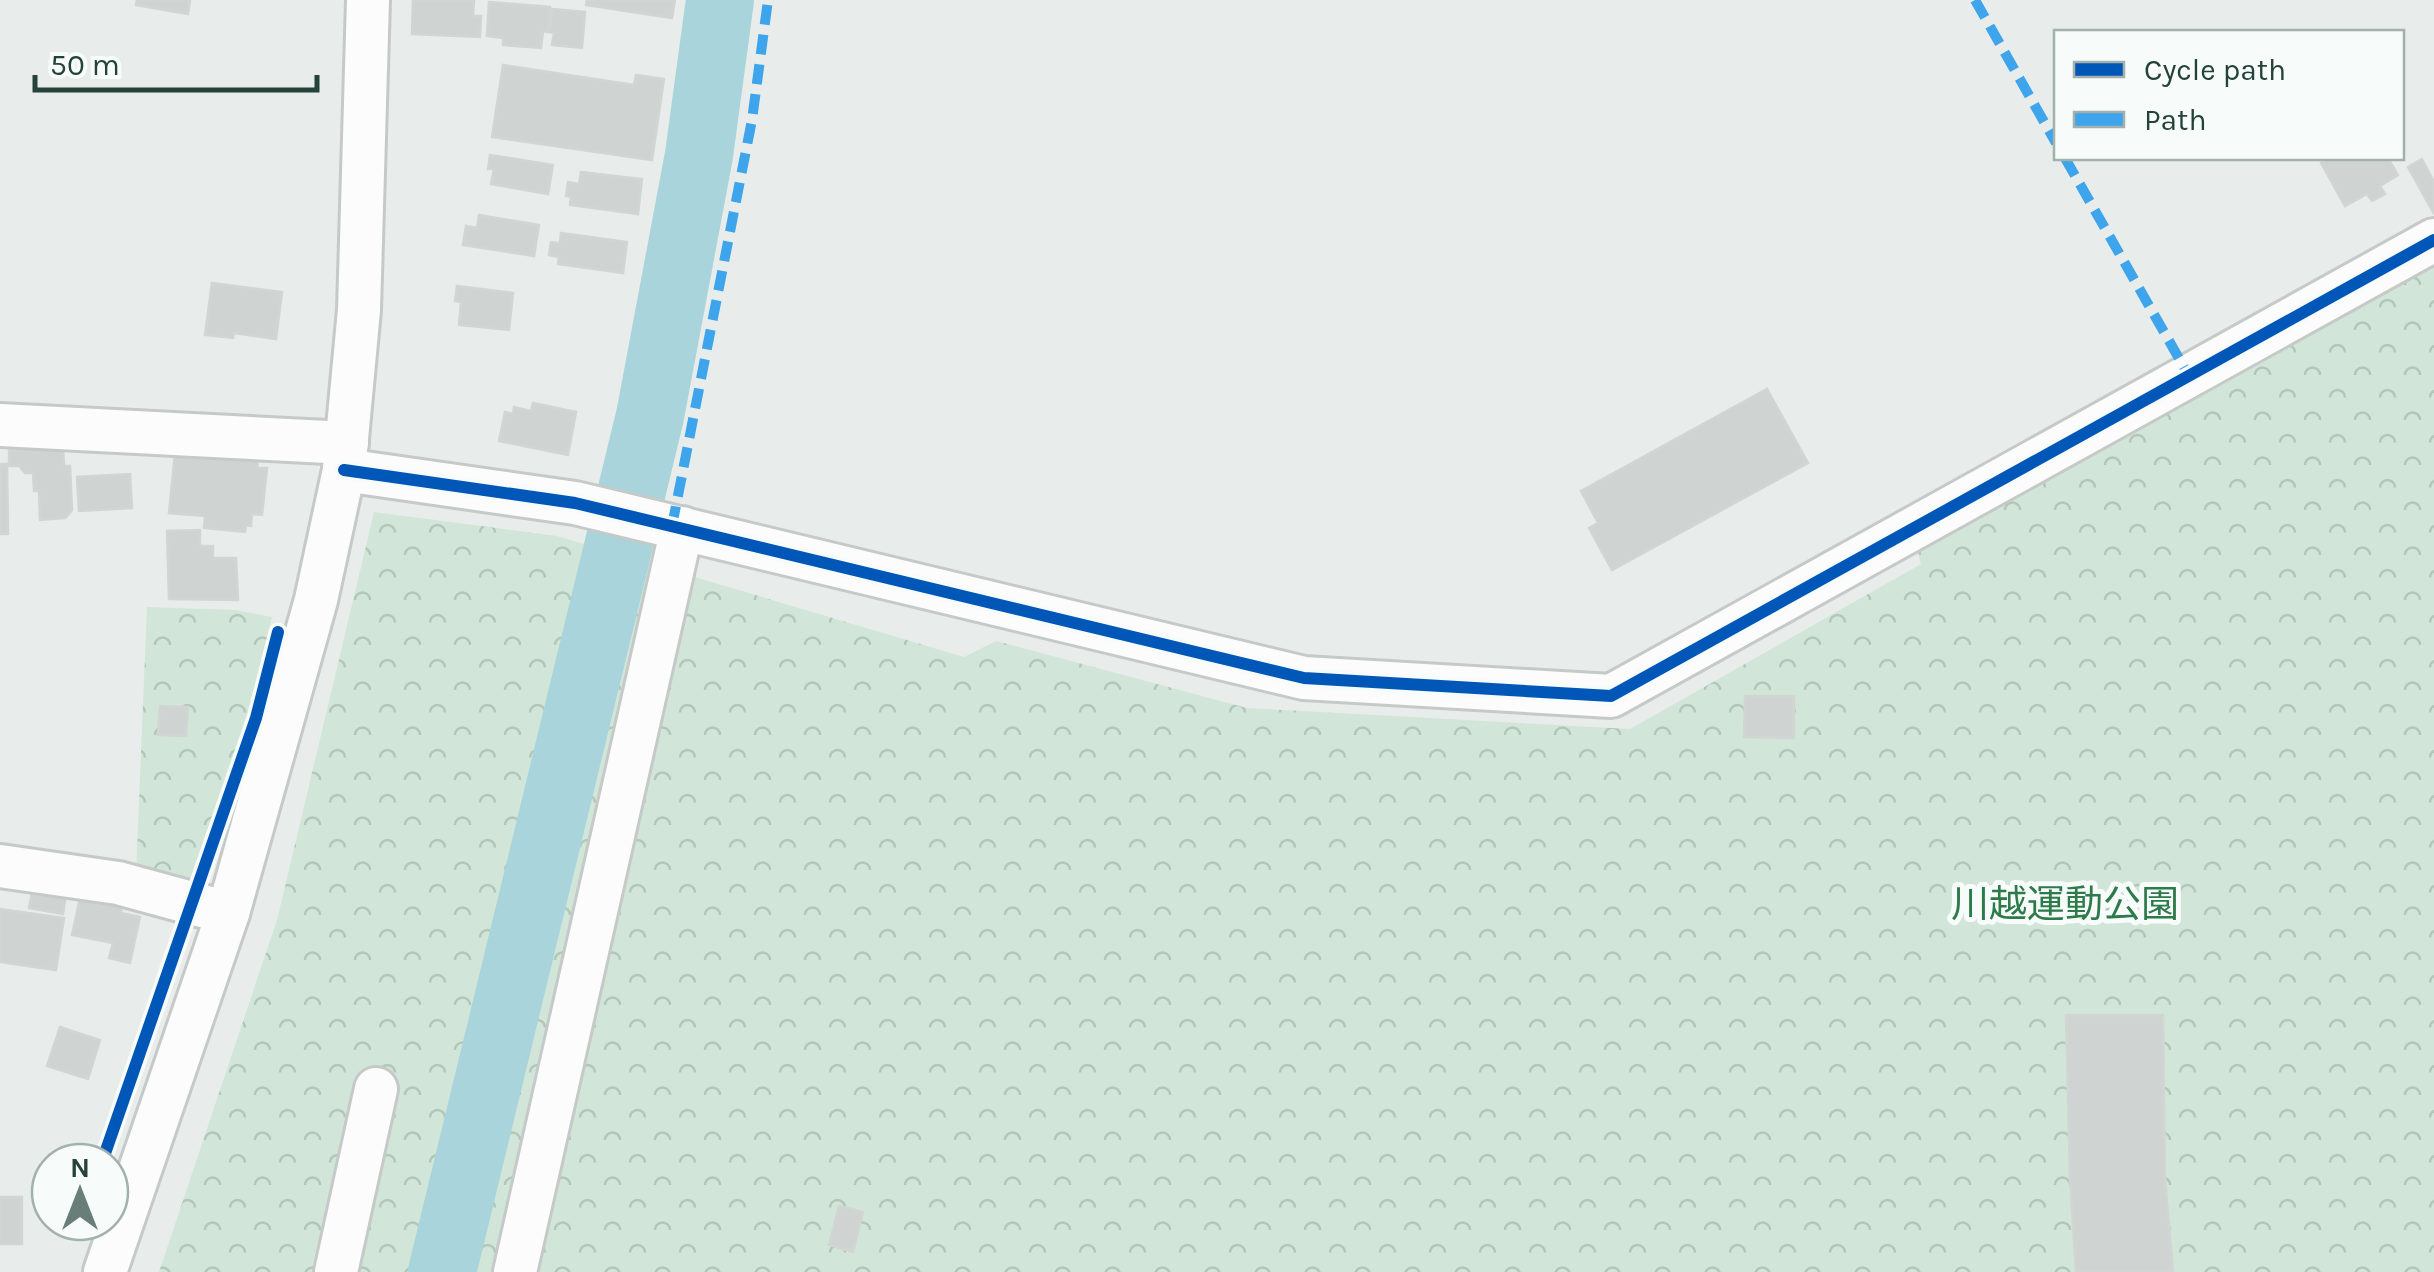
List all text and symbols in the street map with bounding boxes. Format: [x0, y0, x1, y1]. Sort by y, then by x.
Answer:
scale bar [35, 30, 318, 92]
legend [2054, 30, 2404, 160]
text: 50 m [50, 47, 120, 83]
text: Cycle path [2144, 52, 2286, 88]
text: Path [2144, 102, 2207, 138]
park label: 川越運動公園 [1951, 882, 2179, 927]
north arrow [30, 1142, 130, 1242]
text: N [70, 1151, 90, 1184]

